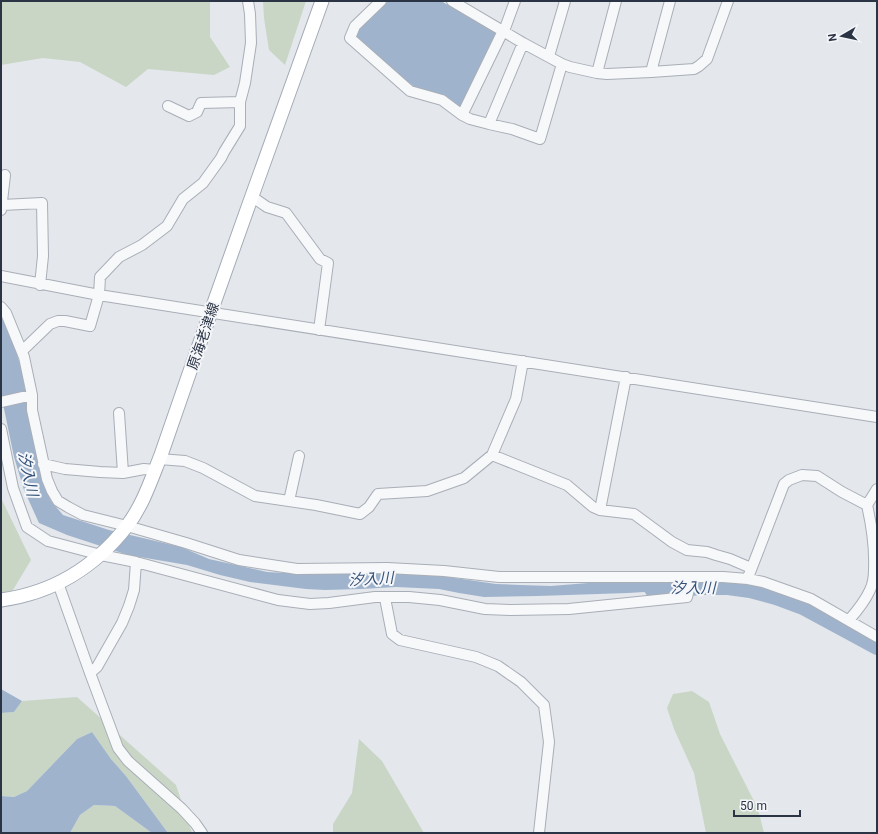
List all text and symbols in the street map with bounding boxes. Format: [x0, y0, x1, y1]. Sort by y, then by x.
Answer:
north arrow [822, 16, 862, 56]
text: N [826, 32, 840, 42]
street label: 原海老津線 [184, 300, 222, 372]
water label: 汐入川 [15, 450, 42, 500]
water label: 汐入川 [348, 569, 396, 589]
water label: 汐入川 [670, 579, 717, 597]
scale bar [734, 792, 800, 818]
text: 50 m [740, 799, 767, 813]

